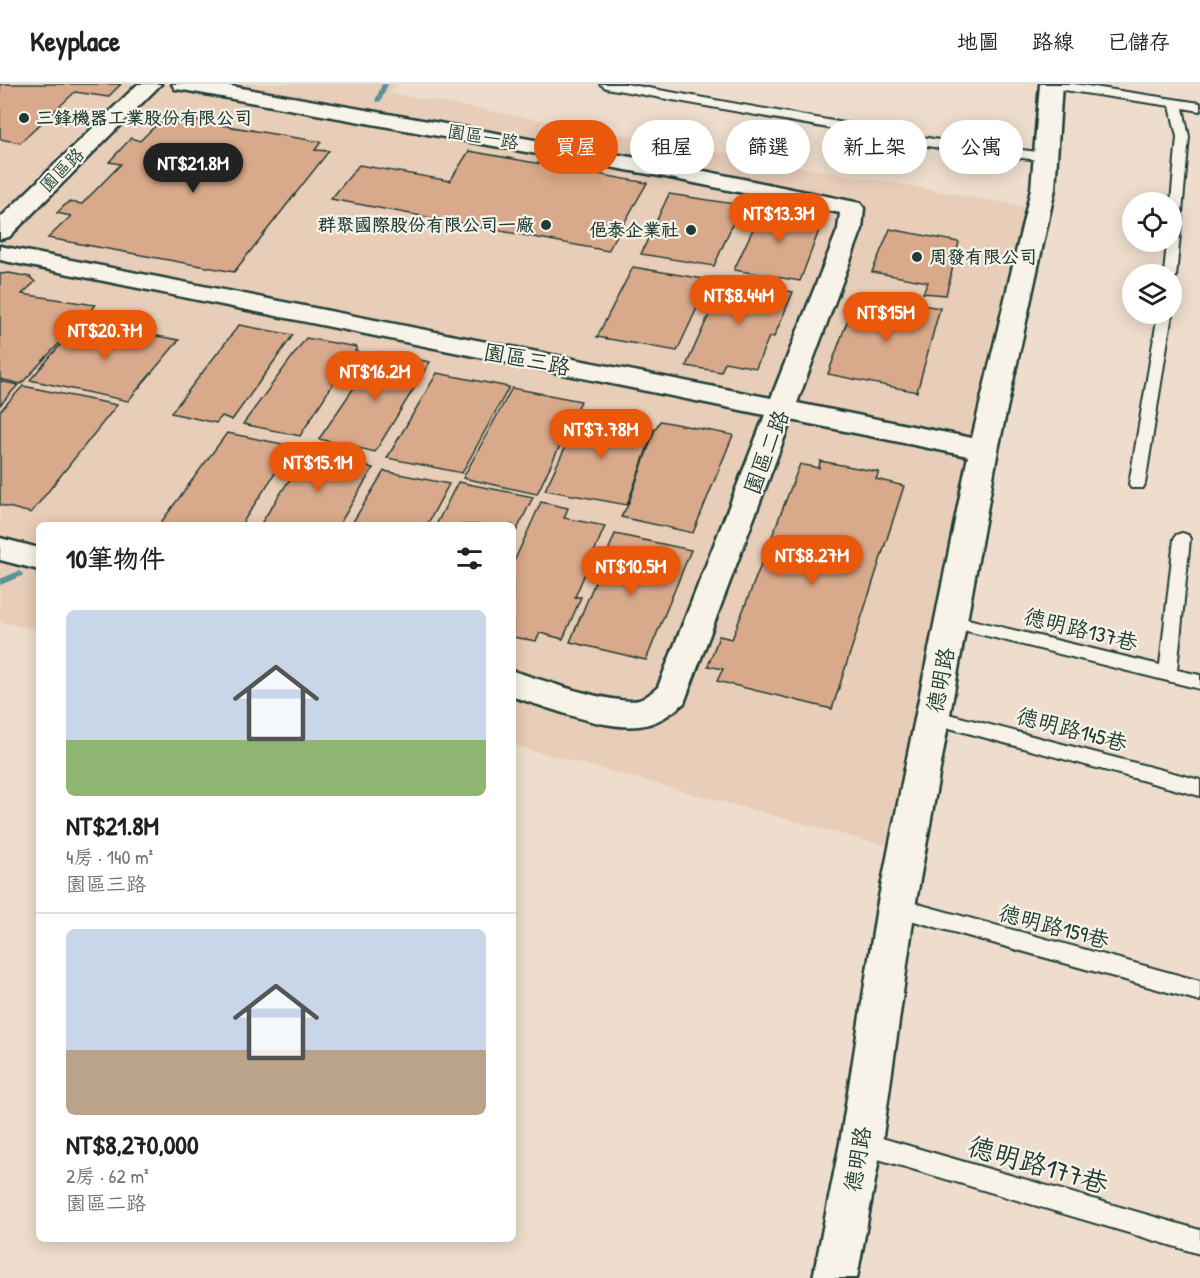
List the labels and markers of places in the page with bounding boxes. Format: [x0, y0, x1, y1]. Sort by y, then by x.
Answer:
place label: 三鋒機器工業股份有限公司 [36, 105, 252, 130]
marker: 三鋒機器工業股份有限公司 [17, 111, 31, 125]
pin: NT$21.8M [131, 143, 255, 194]
pin: NT$13.3M [717, 193, 841, 244]
place label: 群聚國際股份有限公司一廠 [318, 212, 534, 237]
place label: 俋泰企業社 [589, 217, 679, 242]
marker: 群聚國際股份有限公司一廠 [539, 218, 553, 232]
marker: 俋泰企業社 [684, 223, 698, 237]
place label: 周發有限公司 [929, 244, 1037, 269]
marker: 周發有限公司 [910, 250, 924, 264]
pin: NT$8.44M [677, 275, 801, 326]
pin: NT$15M [837, 292, 935, 343]
pin: NT$20.7M [43, 310, 167, 361]
pin: NT$16.2M [313, 351, 437, 402]
pin: NT$7.78M [539, 409, 663, 460]
pin: NT$15.1M [256, 442, 380, 493]
pin: NT$8.27M [750, 535, 874, 586]
pin: NT$10.5M [569, 546, 693, 597]

